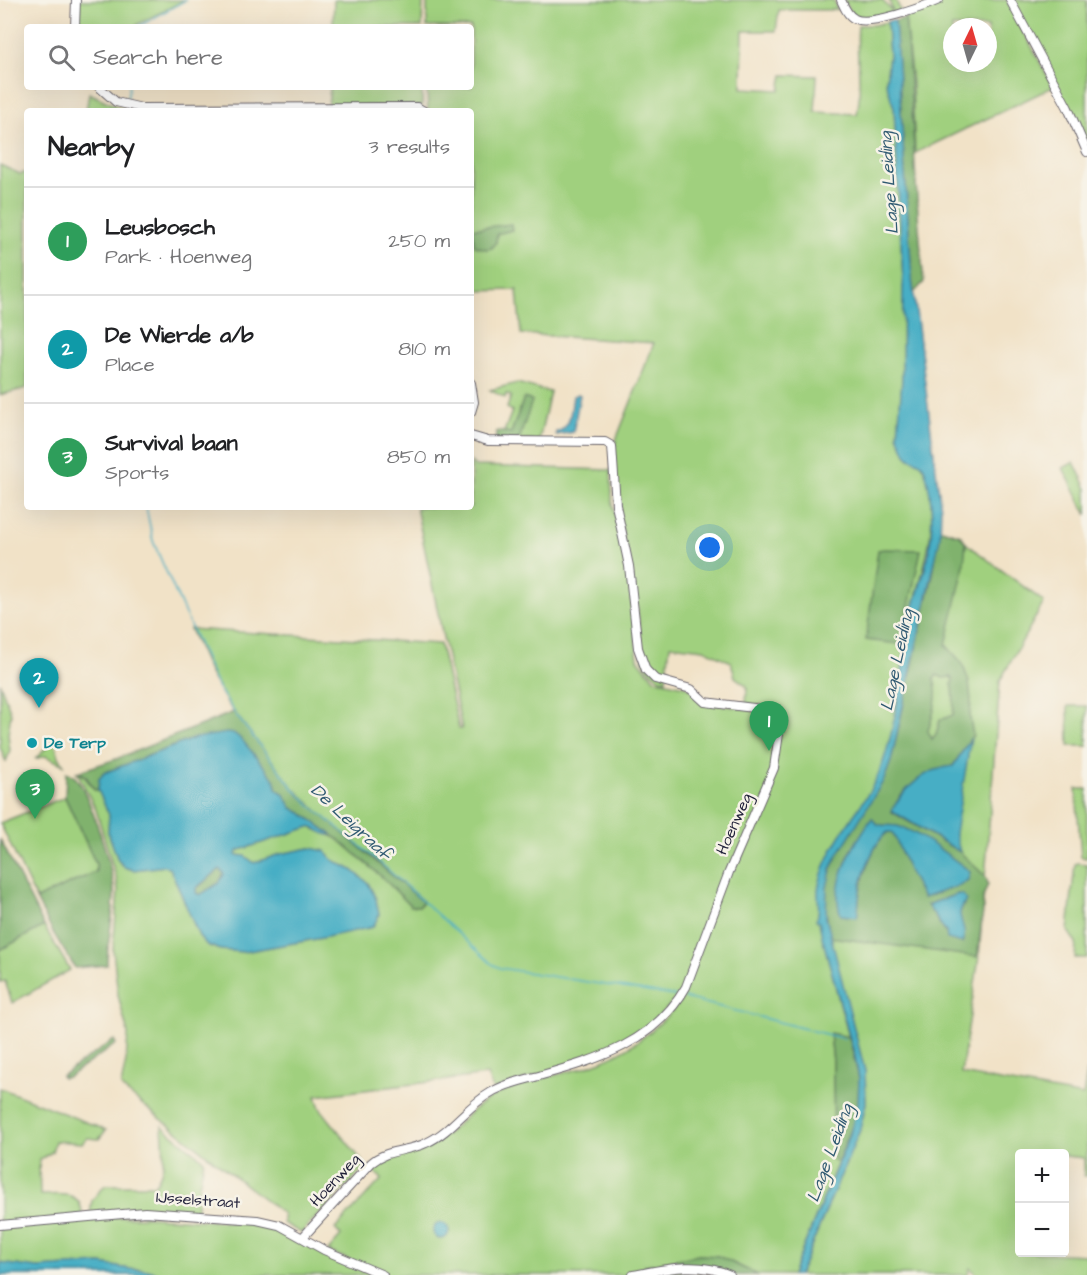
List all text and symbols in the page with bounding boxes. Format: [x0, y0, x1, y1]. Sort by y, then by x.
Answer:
north arrow [943, 18, 997, 72]
search box [24, 24, 474, 90]
icon: search [45, 41, 78, 74]
text: Search here [93, 42, 223, 73]
text: Nearby [48, 129, 135, 165]
water label: Lage Leiding [873, 129, 906, 235]
text: 3 results [368, 133, 450, 161]
text: Leusbosch [105, 212, 215, 243]
text: 1 [66, 227, 69, 255]
text: 250 m [388, 227, 450, 255]
text: Park · Hoenweg [105, 243, 252, 271]
text: De Wierde a/b [105, 320, 254, 351]
text: 2 [62, 335, 73, 363]
text: 810 m [398, 335, 450, 363]
text: Place [105, 351, 155, 379]
text: Survival baan [105, 428, 238, 459]
text: 3 [62, 443, 73, 471]
text: 850 m [387, 443, 450, 471]
text: Sports [105, 459, 169, 487]
your location [695, 533, 724, 562]
water label: Lage Leiding [874, 605, 921, 713]
pin: 2 [20, 658, 58, 708]
pin: 1 [750, 702, 788, 751]
place label: De Terp [44, 732, 106, 754]
marker: De Terp [25, 736, 39, 750]
pin: 3 [15, 770, 54, 819]
water label: De Leigraaf [305, 778, 398, 868]
street label: Hoenweg [711, 790, 758, 859]
water label: Lage Leiding [801, 1099, 861, 1206]
street label: Hoenweg [305, 1149, 366, 1212]
map controls [1015, 1149, 1069, 1257]
button: + [1015, 1149, 1069, 1203]
street label: IJsselstraat [155, 1186, 241, 1214]
button: − [1015, 1203, 1069, 1257]

